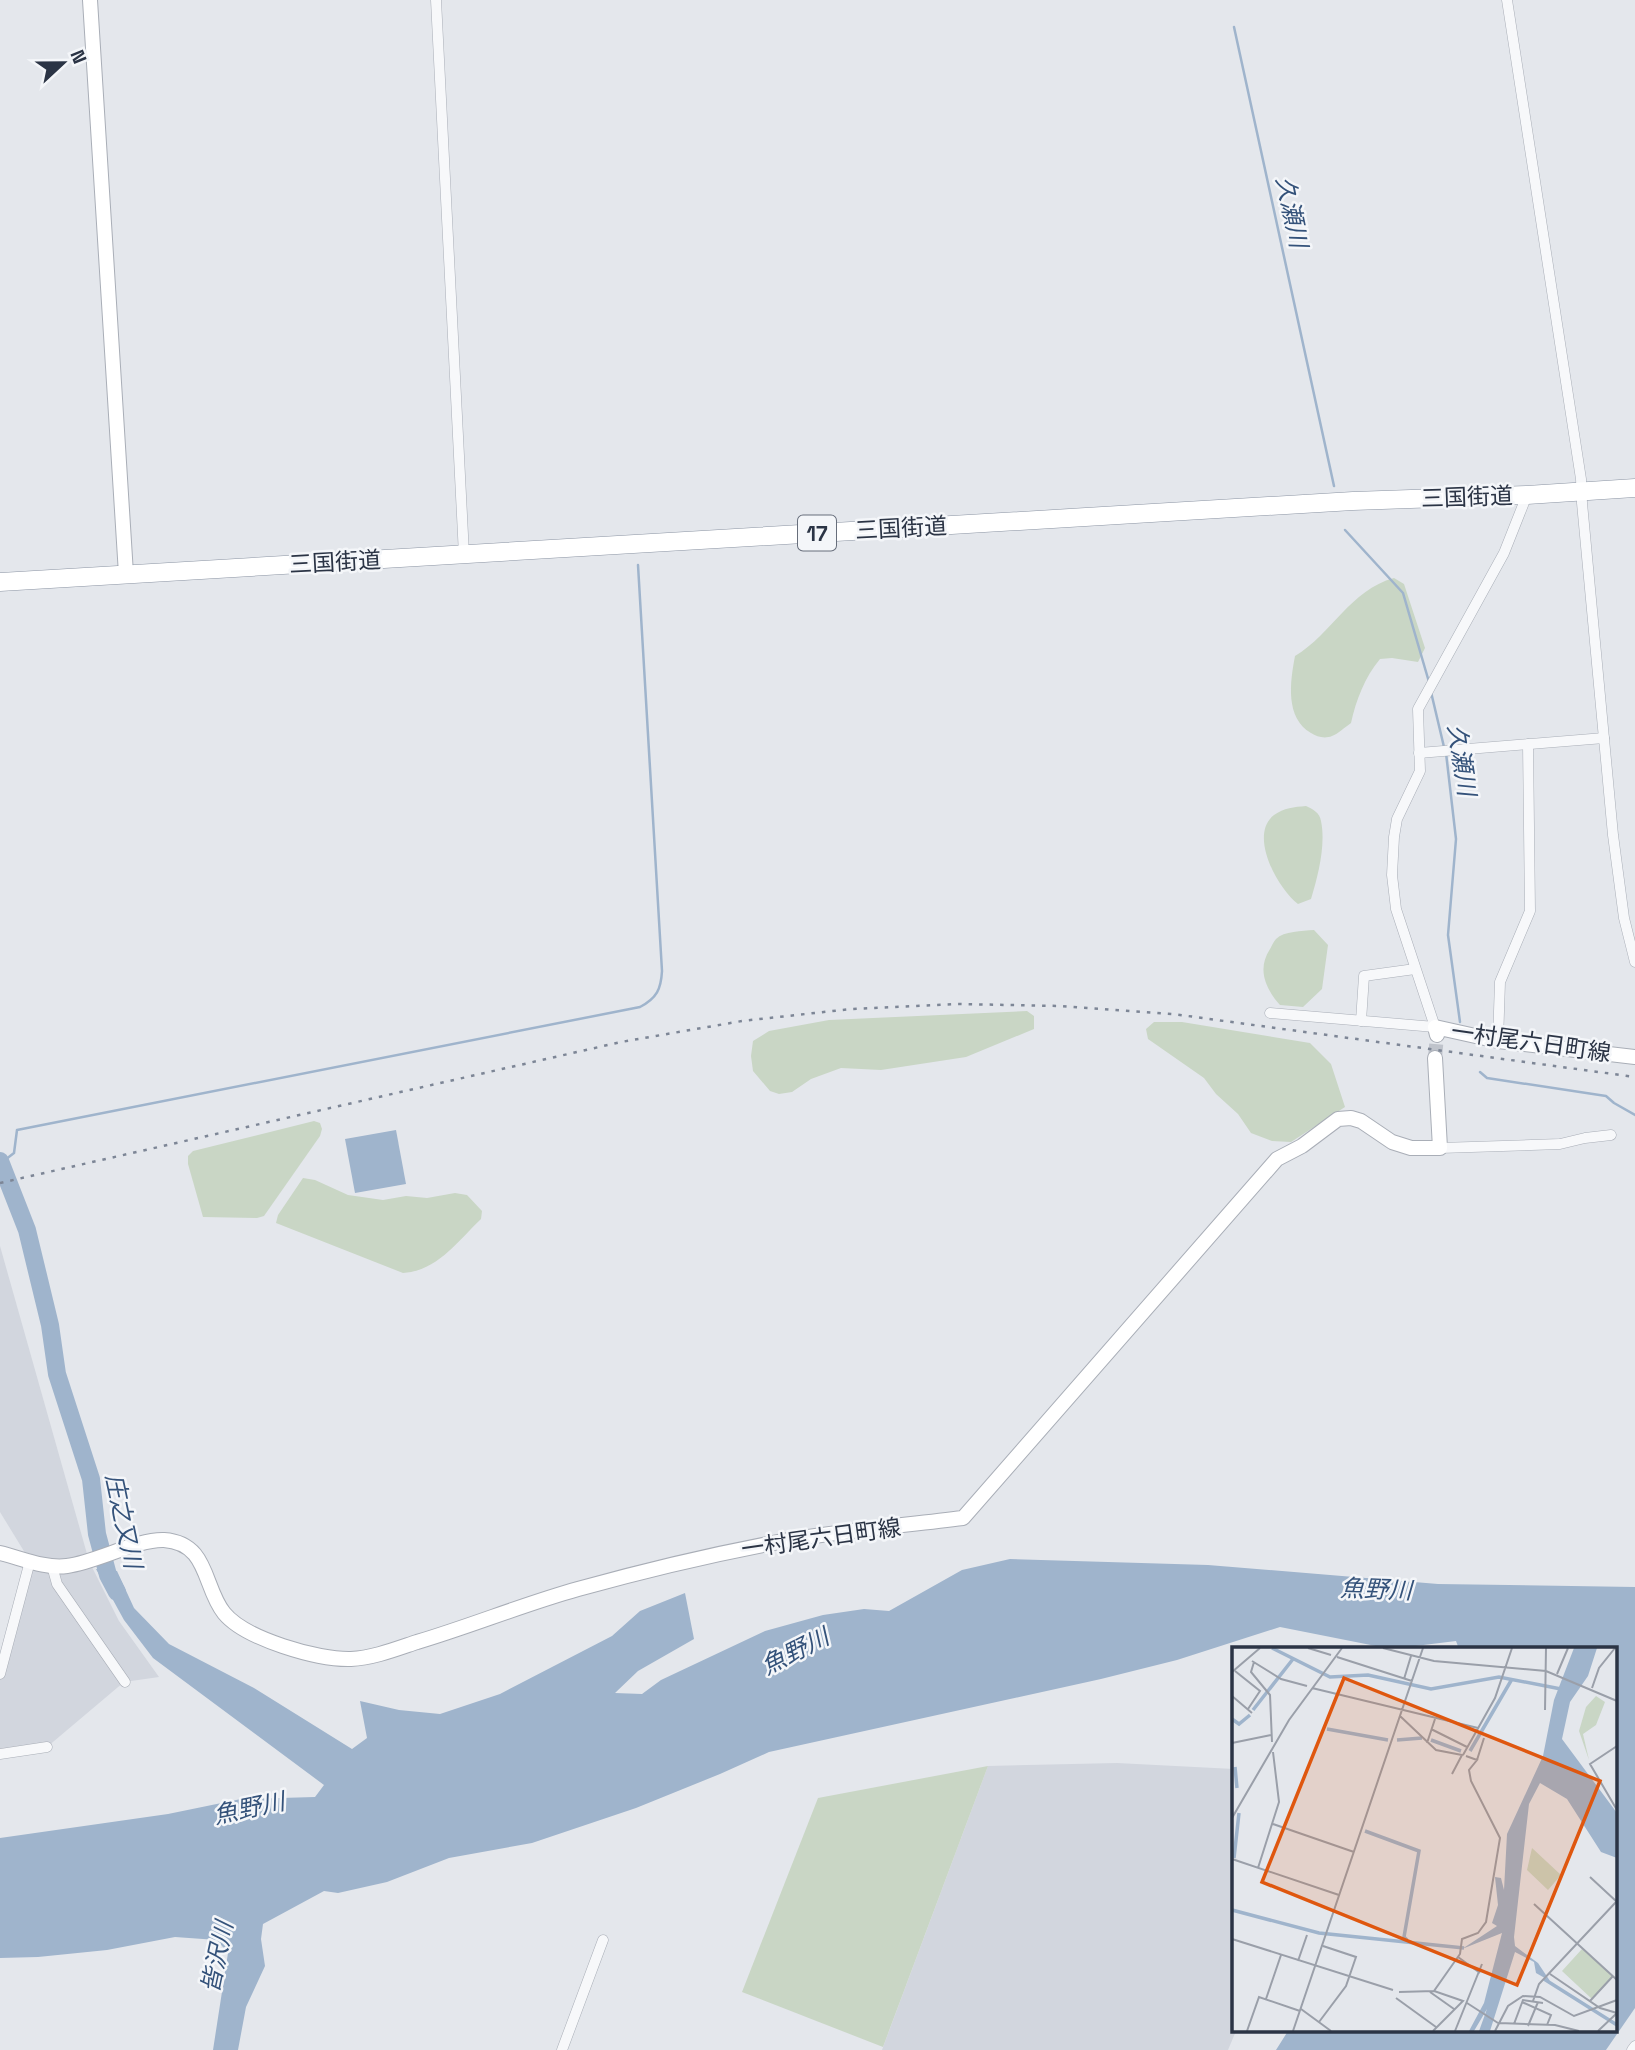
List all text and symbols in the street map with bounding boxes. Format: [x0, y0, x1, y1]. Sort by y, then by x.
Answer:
north arrow [28, 28, 98, 98]
text: N [64, 46, 92, 67]
water label: 久瀬川 [1269, 174, 1315, 253]
street label: 三国街道 [1421, 480, 1513, 514]
street label: 三国街道 [854, 511, 948, 545]
road number: 17 [798, 516, 836, 550]
street label: 三国街道 [288, 545, 382, 579]
water label: 久瀬川 [1441, 722, 1483, 801]
street label: 一村尾六日町線 [1449, 1016, 1613, 1068]
water label: 庄之又川 [99, 1471, 150, 1574]
street label: 一村尾六日町線 [739, 1512, 903, 1564]
water label: 魚野川 [1339, 1572, 1416, 1606]
water label: 魚野川 [756, 1619, 837, 1681]
inset map [1232, 1647, 1618, 2032]
water label: 魚野川 [211, 1785, 290, 1831]
water label: 皆沢川 [194, 1916, 240, 1995]

